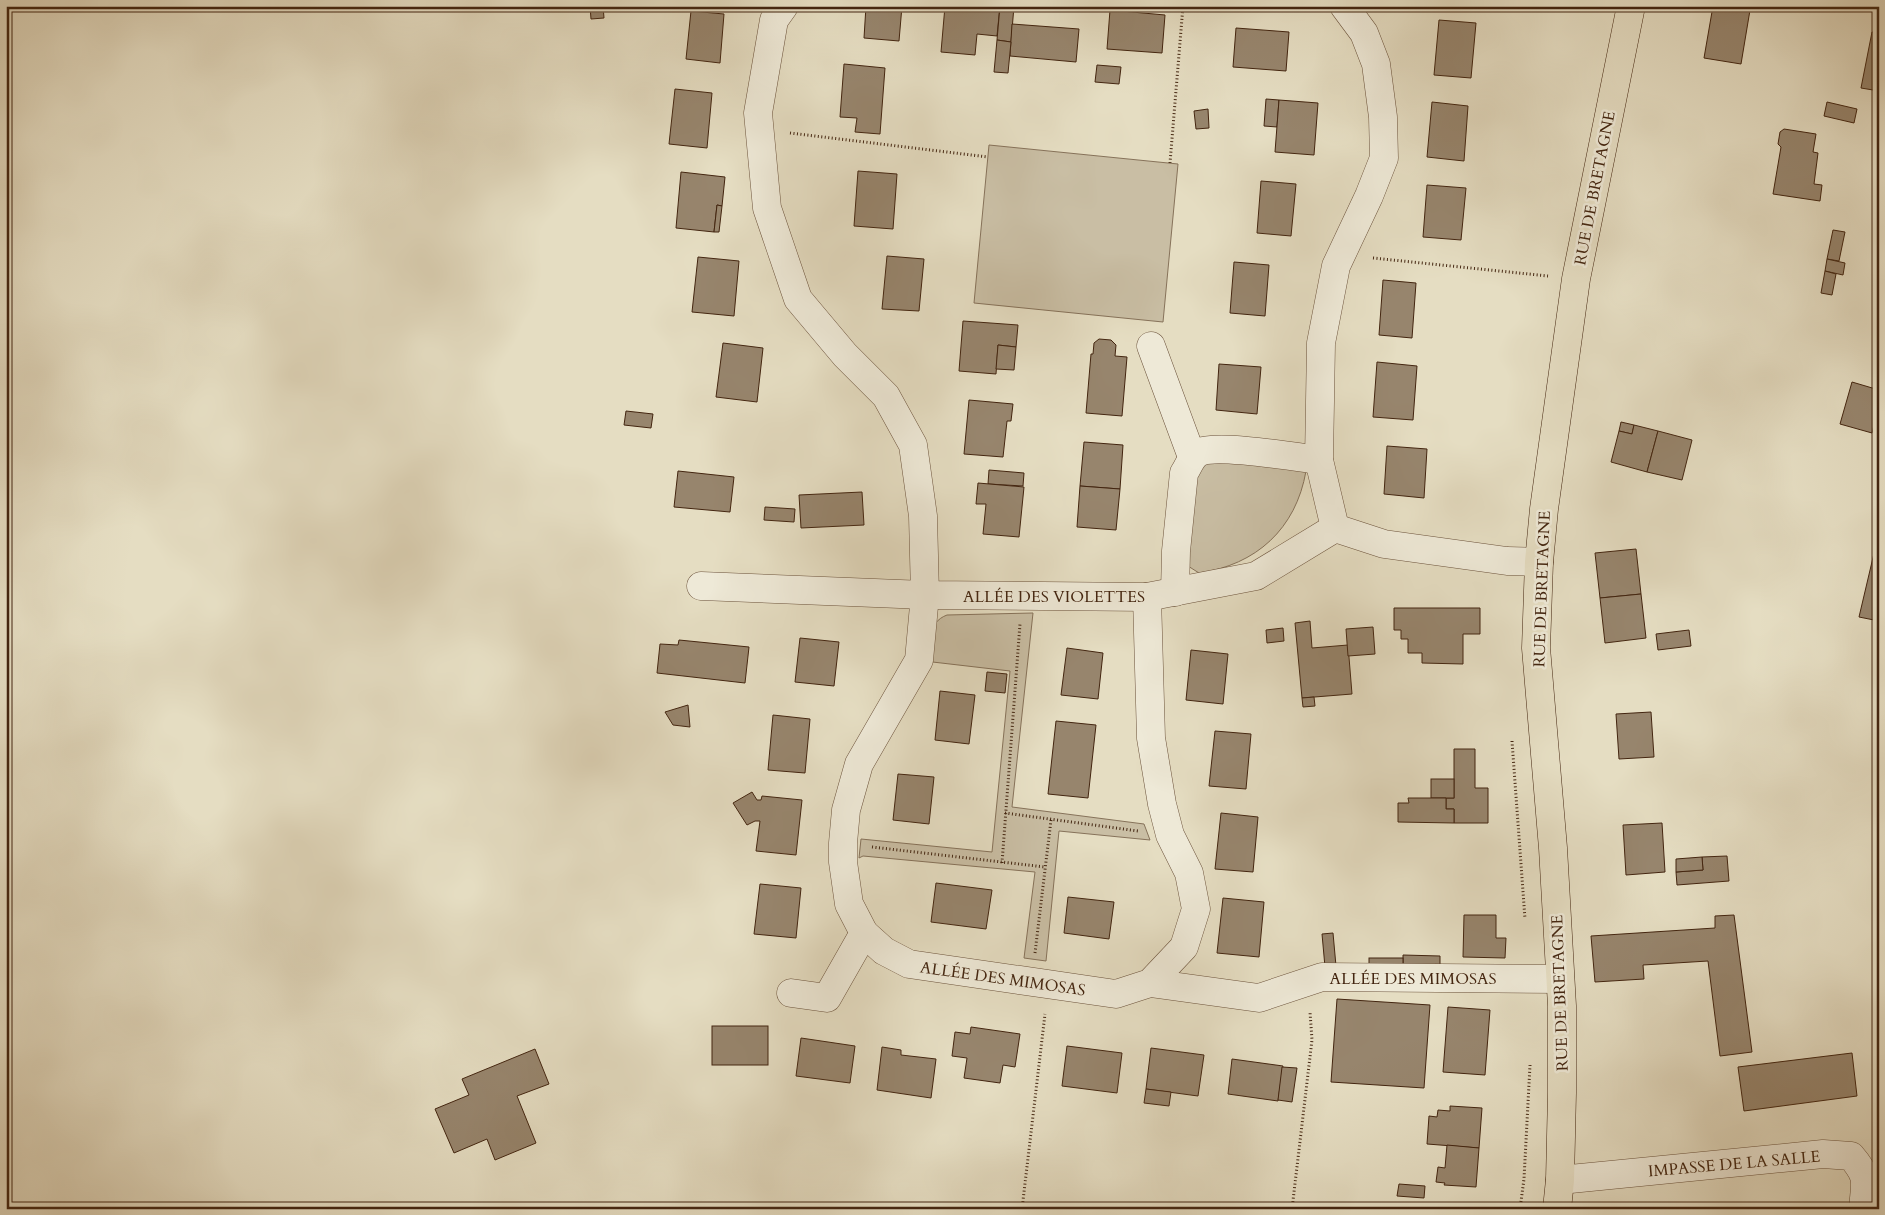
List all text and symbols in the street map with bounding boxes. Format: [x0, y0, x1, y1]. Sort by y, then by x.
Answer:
street label: RUE DE BRETAGNE [1569, 109, 1621, 267]
street label: RUE DE BRETAGNE [1528, 510, 1556, 668]
street label: ALLÉE DES VIOLETTES [963, 586, 1145, 608]
street label: RUE DE BRETAGNE [1546, 914, 1574, 1072]
street label: ALLÉE DES MIMOSAS [919, 956, 1087, 1001]
street label: ALLÉE DES MIMOSAS [1330, 968, 1496, 990]
street label: IMPASSE DE LA SALLE [1647, 1145, 1821, 1182]

